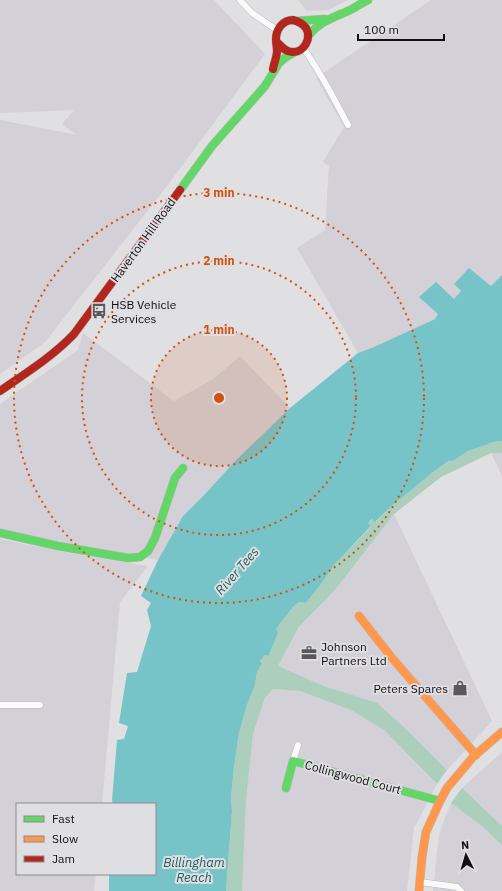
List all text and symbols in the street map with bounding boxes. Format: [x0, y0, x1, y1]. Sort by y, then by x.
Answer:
scale bar [358, 16, 444, 42]
text: 100 m [364, 22, 399, 37]
text: 3 min [203, 185, 235, 200]
street label: Haverton Hill Road [107, 195, 179, 285]
text: 2 min [203, 253, 235, 268]
place label: HSB Vehicle Services [111, 297, 177, 326]
bus stop icon: HSB Vehicle Services [90, 302, 108, 320]
text: 1 min [203, 322, 235, 337]
centre of rings [212, 391, 226, 405]
water label: River Tees [212, 544, 262, 598]
place label: Johnson Partners Ltd [321, 639, 387, 668]
office icon: Johnson Partners Ltd [300, 644, 318, 662]
shop icon: Peters Spares [451, 679, 469, 697]
place label: Peters Spares [373, 681, 448, 696]
street label: Collingwood Court [303, 757, 403, 797]
legend [16, 803, 156, 875]
text: Fast [52, 811, 75, 826]
text: Slow [52, 831, 78, 846]
north arrow [446, 835, 486, 875]
text: N [461, 838, 470, 852]
text: Jam [52, 851, 75, 866]
water label: Billingham Reach [163, 854, 225, 886]

